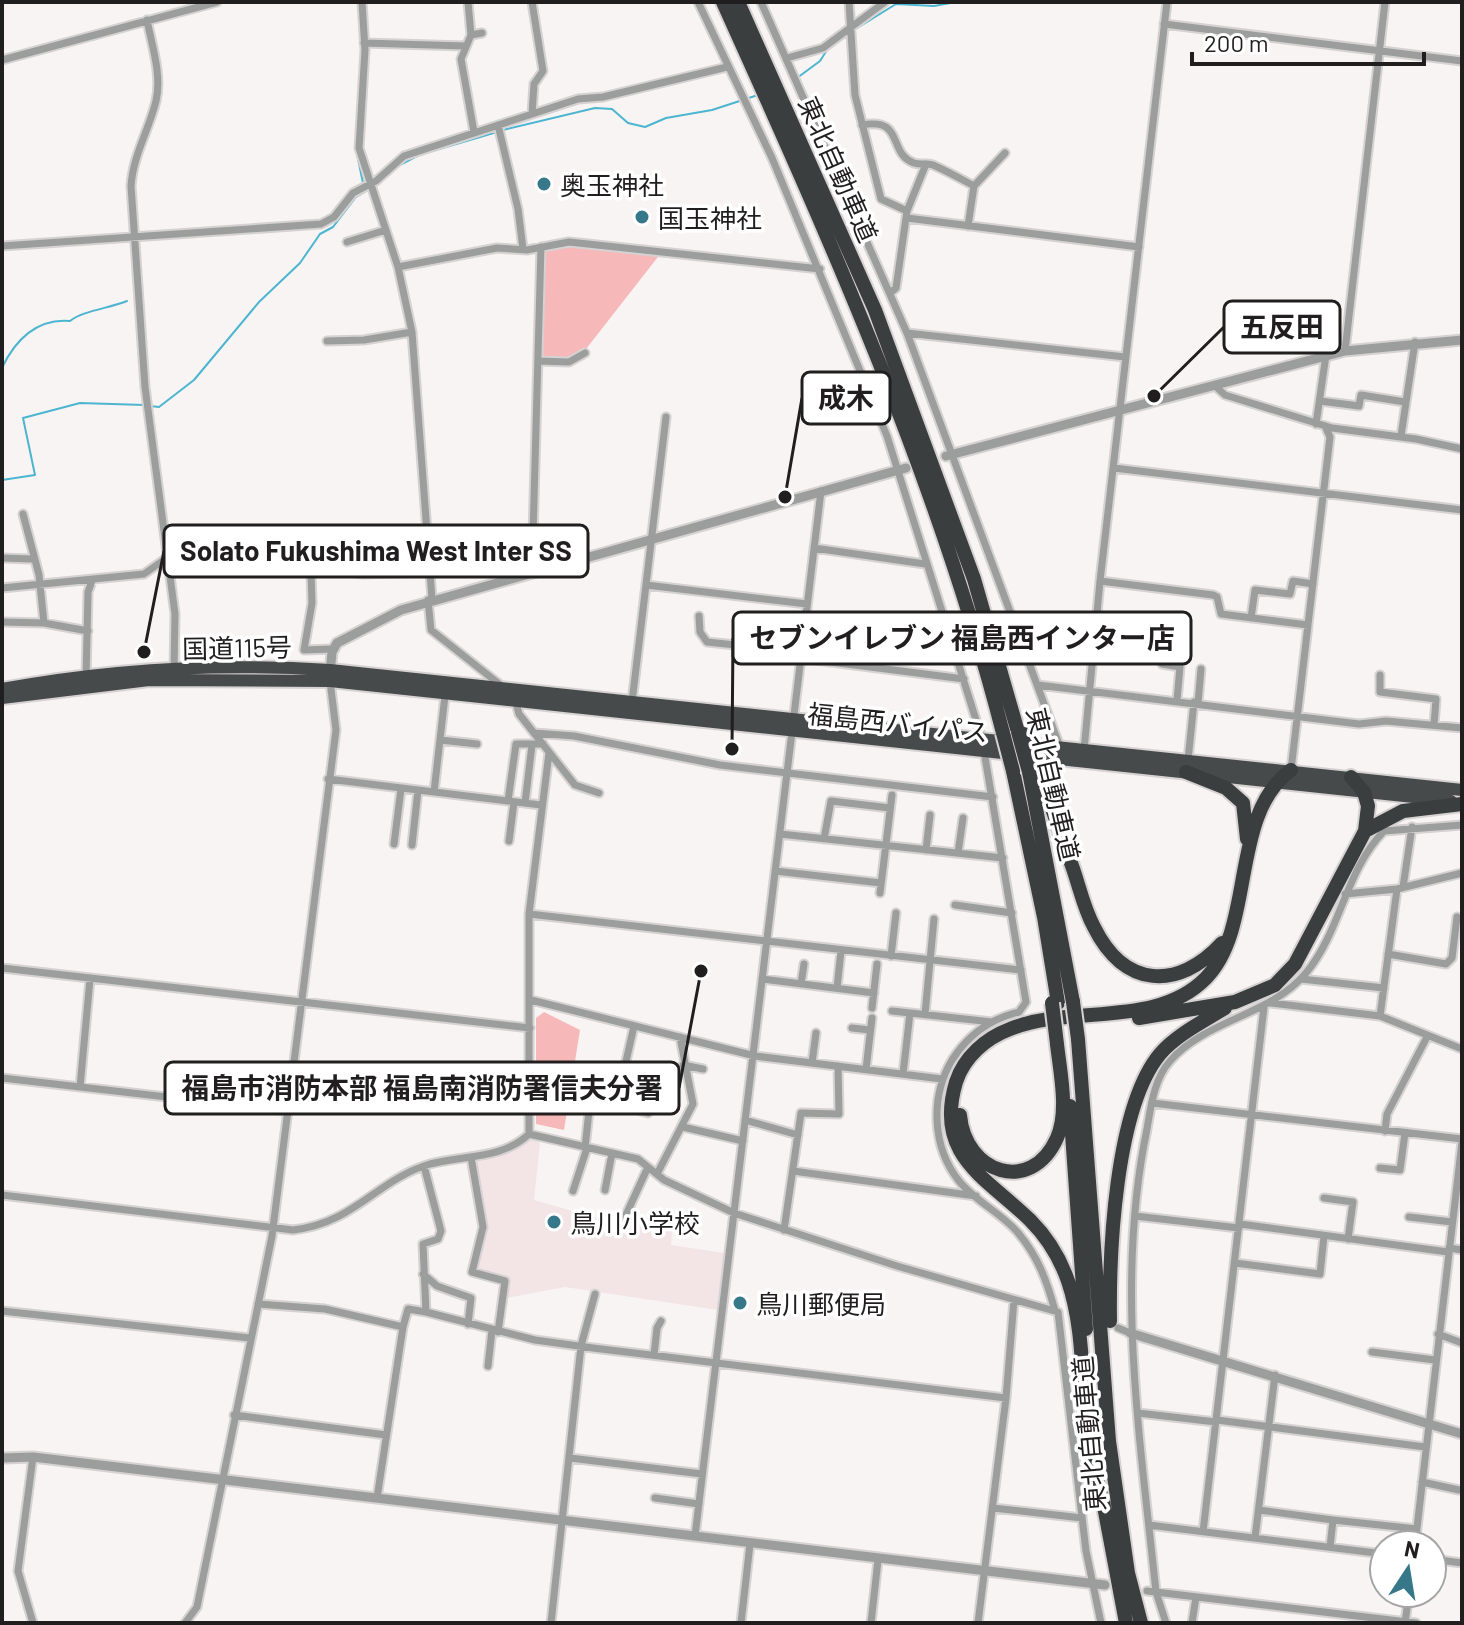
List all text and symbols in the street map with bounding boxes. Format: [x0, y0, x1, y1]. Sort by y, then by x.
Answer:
scale bar [1192, 16, 1424, 66]
text: 200 m [1204, 28, 1269, 57]
street label: 東北自動車道 [793, 91, 885, 247]
place label: 奥玉神社 [560, 169, 664, 200]
marker: 奥玉神社 [535, 175, 553, 193]
place label: 国玉神社 [658, 202, 762, 233]
marker: 国玉神社 [633, 208, 651, 226]
callout: 五反田 [1224, 301, 1340, 353]
text: 五反田 [1240, 309, 1324, 343]
callout: 成木 [802, 372, 890, 424]
text: 成木 [818, 380, 874, 414]
callout: Solato Fukushima West Inter SS [164, 525, 588, 577]
text: Solato Fukushima West Inter SS [180, 533, 572, 567]
callout: セブンイレブン 福島西インター店 [733, 612, 1191, 664]
text: セブンイレブン 福島西インター店 [749, 620, 1175, 654]
street label: 国道115号 [182, 631, 292, 663]
street label: 福島西バイパス [806, 697, 990, 747]
street label: 東北自動車道 [1021, 705, 1087, 863]
callout: 福島市消防本部 福島南消防署信夫分署 [165, 1062, 679, 1114]
text: 福島市消防本部 福島南消防署信夫分署 [181, 1070, 663, 1104]
place label: 鳥川小学校 [570, 1207, 700, 1238]
marker: 鳥川小学校 [545, 1213, 563, 1231]
place label: 鳥川郵便局 [756, 1288, 886, 1319]
marker: 鳥川郵便局 [731, 1294, 749, 1312]
street label: 東北自動車道 [1066, 1355, 1110, 1513]
north arrow [1368, 1529, 1448, 1609]
text: N [1403, 1534, 1422, 1563]

